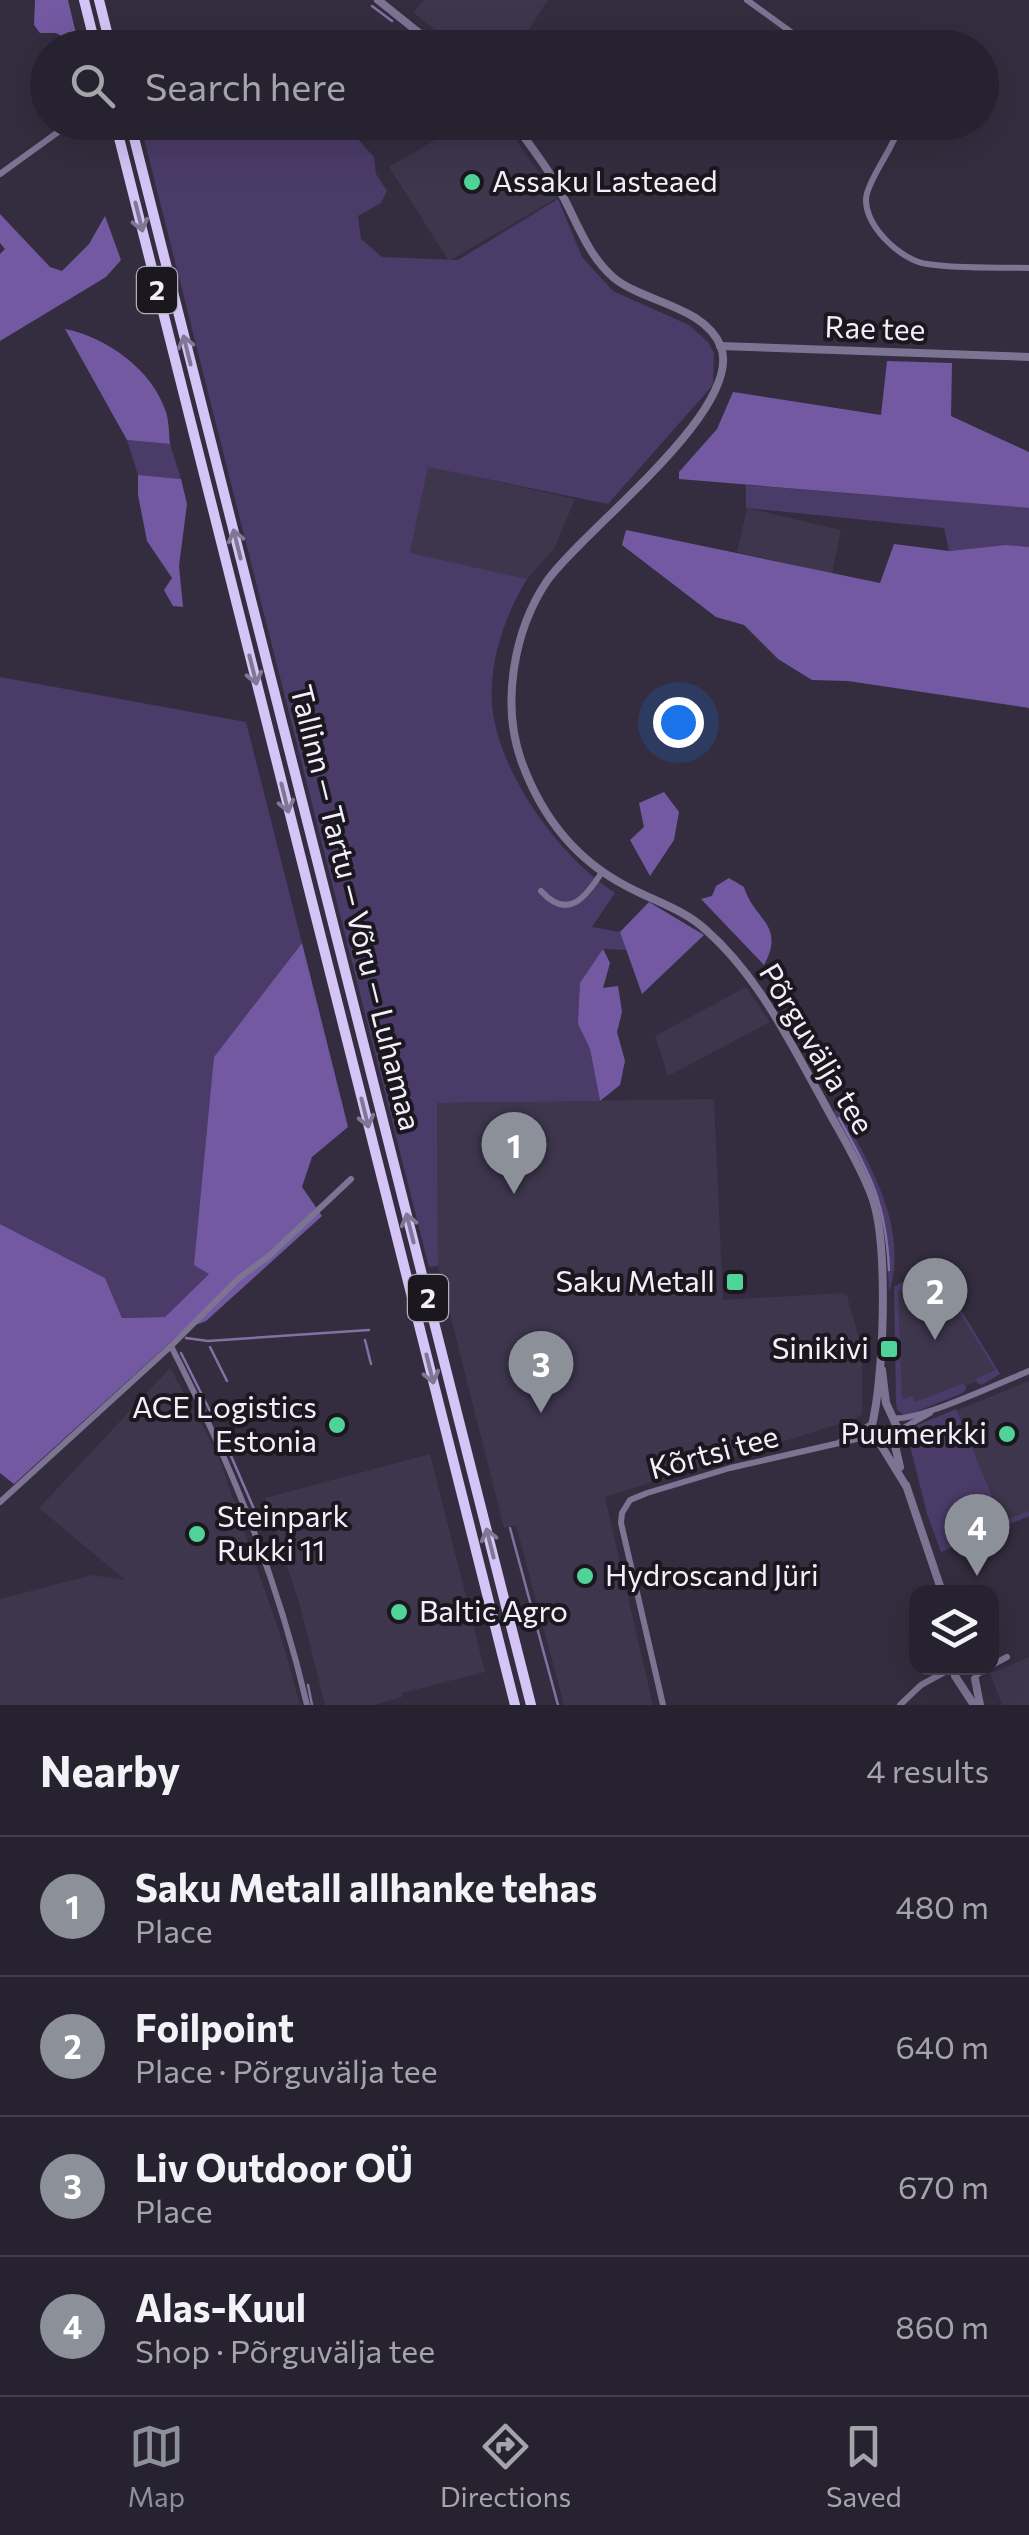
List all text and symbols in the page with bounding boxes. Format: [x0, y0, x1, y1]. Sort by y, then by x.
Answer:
search box [30, 30, 999, 140]
icon: search [65, 58, 120, 113]
text: Search here [145, 62, 346, 109]
place label: Assaku Lasteaed [492, 161, 718, 198]
marker: Assaku Lasteaed [461, 171, 483, 193]
one-way arrow [131, 200, 149, 232]
road number: 2 [137, 267, 177, 313]
street label: Rae tee [824, 306, 926, 347]
one-way arrow [177, 335, 196, 366]
one-way arrow [227, 529, 245, 561]
one-way arrow [244, 654, 263, 685]
street label: Tallinn — Tartu — Võru — Luhamaa [284, 681, 431, 1134]
your location [653, 697, 704, 748]
one-way arrow [277, 781, 295, 813]
street label: Põrguvälja tee [753, 956, 884, 1140]
one-way arrow [357, 1096, 375, 1128]
pin: 1 [482, 1112, 546, 1194]
one-way arrow [400, 1213, 418, 1245]
pin: 2 [902, 1258, 968, 1340]
place label: Saku Metall [555, 1261, 715, 1298]
marker: Saku Metall [724, 1271, 746, 1293]
road number: 2 [408, 1275, 448, 1321]
place label: Sinikivi [772, 1328, 869, 1365]
pin: 3 [508, 1330, 574, 1413]
marker: Sinikivi [878, 1338, 900, 1360]
one-way arrow [422, 1352, 440, 1384]
place label: ACE Logistics Estonia [132, 1387, 317, 1458]
place label: Puumerkki [840, 1413, 987, 1450]
marker: ACE Logistics Estonia [326, 1414, 348, 1436]
street label: Kõrtsi tee [645, 1416, 782, 1486]
marker: Puumerkki [996, 1423, 1018, 1445]
pin: 4 [944, 1494, 1010, 1576]
place label: Steinpark Rukki 11 [217, 1496, 349, 1567]
marker: Steinpark Rukki 11 [186, 1523, 208, 1545]
one-way arrow [480, 1528, 498, 1560]
place label: Hydroscand Jüri [605, 1555, 819, 1592]
marker: Hydroscand Jüri [574, 1565, 596, 1587]
map controls [909, 1585, 999, 1675]
button: layers [909, 1585, 999, 1675]
place label: Baltic Agro [419, 1591, 568, 1628]
marker: Baltic Agro [388, 1601, 410, 1623]
text: Nearby [40, 1744, 180, 1796]
text: 4 results [866, 1750, 989, 1790]
text: Saku Metall allhanke tehas [135, 1863, 597, 1910]
text: 1 [65, 1886, 80, 1926]
text: 480 m [895, 1886, 989, 1926]
text: Place [135, 1910, 213, 1950]
text: Foilpoint [135, 2003, 294, 2050]
text: 2 [63, 2026, 82, 2066]
text: 640 m [895, 2026, 989, 2066]
text: Place · Põrguvälja tee [135, 2050, 438, 2090]
text: Liv Outdoor OÜ [135, 2143, 413, 2190]
text: 3 [63, 2166, 82, 2206]
text: 670 m [898, 2166, 989, 2206]
text: Place [135, 2190, 213, 2230]
text: Alas-Kuul [135, 2283, 306, 2330]
text: 4 [63, 2306, 82, 2346]
text: 860 m [895, 2306, 989, 2346]
text: Shop · Põrguvälja tee [135, 2330, 435, 2370]
tab: Map [127, 2419, 185, 2513]
tab: Directions [440, 2419, 571, 2513]
tab: Saved [826, 2419, 902, 2513]

